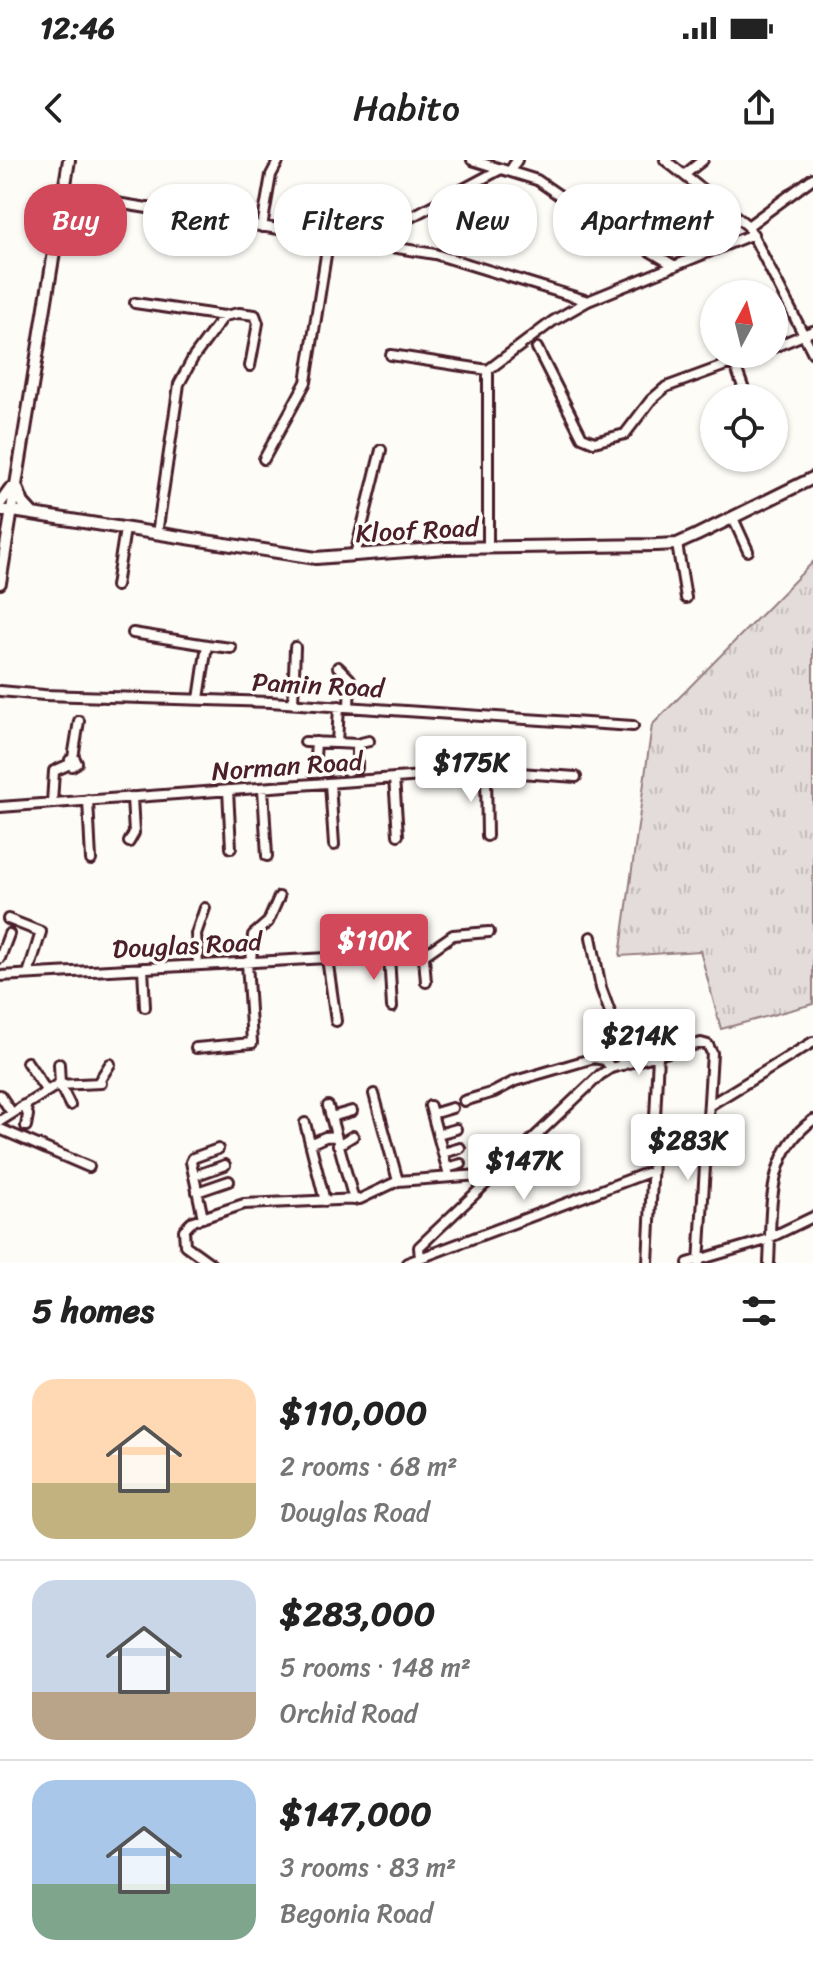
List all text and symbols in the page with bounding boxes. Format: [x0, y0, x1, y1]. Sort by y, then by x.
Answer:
text: 12:46 [40, 1, 115, 55]
text: Habito [353, 76, 460, 140]
icon: back [32, 86, 76, 130]
icon: share [737, 86, 781, 130]
chip: Buy [24, 184, 127, 256]
chip: Rent [143, 184, 258, 256]
chip: Filters [274, 184, 412, 256]
chip: New [428, 184, 537, 256]
chip: Apartment [553, 184, 741, 256]
north arrow [700, 280, 788, 368]
map controls [700, 280, 788, 472]
button: locate [700, 384, 788, 472]
street label: Kloof Road [354, 504, 482, 556]
street label: Pamin Road [251, 659, 387, 712]
pin: $175K [415, 736, 527, 804]
street label: Norman Road [210, 738, 366, 794]
text: $175K [433, 739, 509, 785]
pin: $110K [318, 914, 430, 982]
text: $110K [338, 917, 410, 963]
street label: Douglas Road [111, 918, 265, 972]
pin: $214K [583, 1009, 695, 1077]
text: $214K [601, 1012, 677, 1058]
pin: $283K [632, 1114, 744, 1182]
text: $283K [649, 1117, 727, 1163]
pin: $147K [468, 1134, 580, 1202]
text: $147K [486, 1137, 562, 1183]
text: 5 homes [32, 1281, 154, 1341]
icon: filters [737, 1289, 781, 1333]
text: $110,000 [280, 1383, 427, 1443]
icon: home [96, 1411, 192, 1507]
text: 2 rooms · 68 m² [280, 1443, 457, 1489]
text: Douglas Road [280, 1489, 429, 1535]
text: $283,000 [280, 1584, 435, 1644]
icon: home [96, 1612, 192, 1708]
text: 5 rooms · 148 m² [280, 1644, 471, 1690]
text: Orchid Road [280, 1690, 418, 1736]
text: $147,000 [280, 1784, 432, 1844]
icon: home [96, 1812, 192, 1908]
text: 3 rooms · 83 m² [280, 1844, 456, 1890]
text: Begonia Road [280, 1890, 433, 1936]

